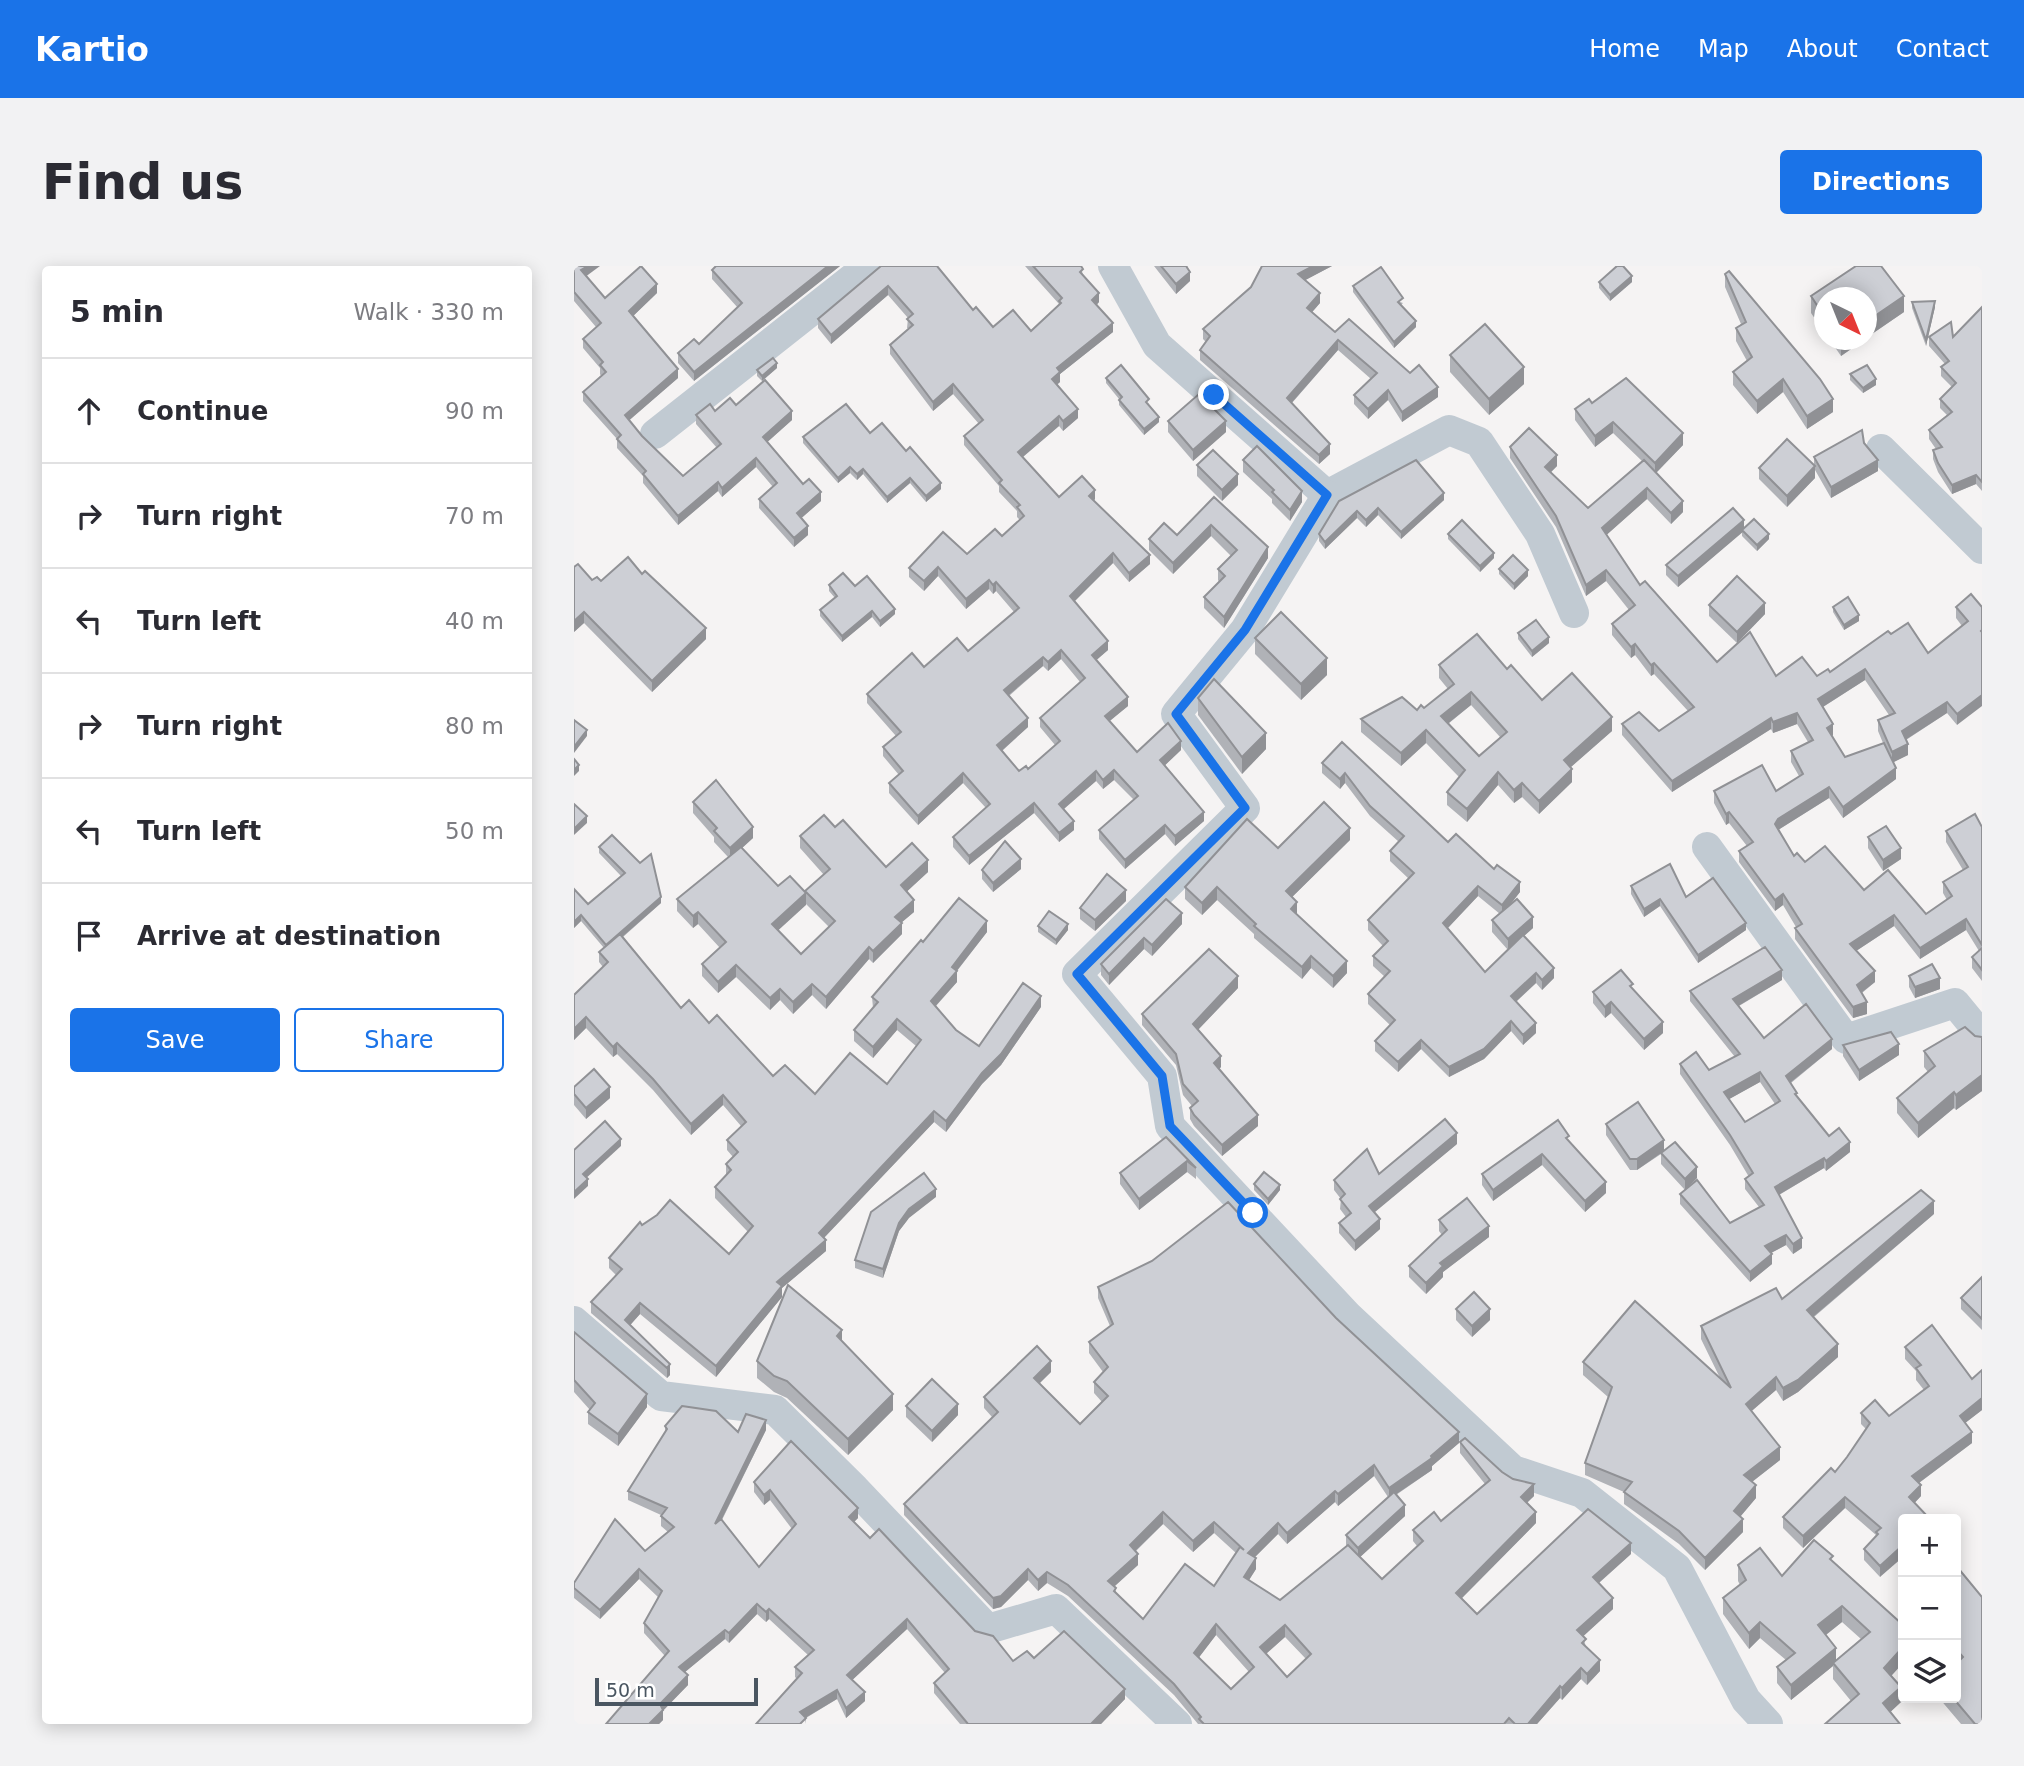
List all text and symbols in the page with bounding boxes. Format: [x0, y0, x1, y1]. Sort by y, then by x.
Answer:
text: Kartio [35, 30, 149, 69]
text: Home [1589, 35, 1660, 63]
text: Map [1698, 35, 1749, 63]
text: About [1787, 35, 1858, 63]
text: Contact [1896, 35, 1989, 63]
button: Directions [1780, 150, 1982, 214]
text: Find us [42, 154, 243, 211]
north arrow [1814, 287, 1877, 350]
text: 5 min [70, 294, 164, 329]
text: Walk · 330 m [353, 299, 504, 325]
route end [1198, 379, 1229, 410]
icon: ahead [70, 392, 108, 430]
text: Continue [137, 396, 268, 426]
text: 90 m [445, 398, 504, 424]
icon: right [70, 497, 108, 535]
text: Turn right [137, 501, 282, 531]
text: 70 m [445, 503, 504, 529]
icon: left [70, 602, 108, 640]
text: Turn left [137, 606, 261, 636]
text: 40 m [445, 608, 504, 634]
icon: right [70, 707, 108, 745]
text: Turn right [137, 711, 282, 741]
text: 80 m [445, 713, 504, 739]
icon: left [70, 812, 108, 850]
text: Turn left [137, 816, 261, 846]
text: 50 m [445, 818, 504, 844]
icon: arrive [70, 917, 108, 955]
text: Arrive at destination [137, 921, 441, 951]
button: Save [70, 1008, 280, 1072]
button: Share [294, 1008, 504, 1072]
route start [1237, 1197, 1268, 1228]
map controls [1898, 1514, 1961, 1703]
button: + [1898, 1514, 1961, 1577]
button: − [1898, 1577, 1961, 1640]
button: layers [1898, 1640, 1961, 1703]
scale bar [595, 1675, 758, 1707]
text: 50 m [606, 1679, 655, 1701]

